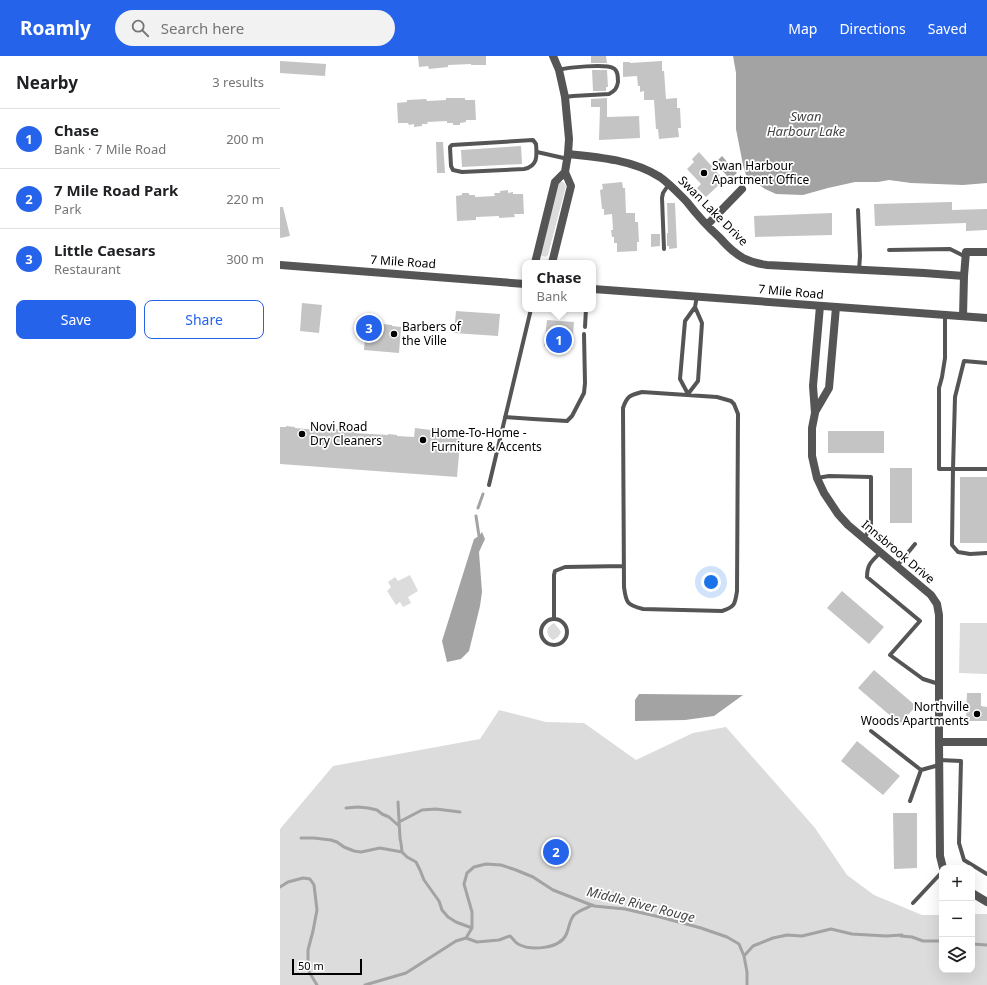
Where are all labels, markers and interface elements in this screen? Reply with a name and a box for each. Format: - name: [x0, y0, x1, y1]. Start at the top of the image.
- search box: [115, 10, 395, 46]
- text: Roamly: [20, 15, 91, 41]
- icon: search: [129, 17, 151, 39]
- text: Search here: [161, 18, 244, 38]
- text: Map: [788, 19, 817, 38]
- text: Directions: [839, 19, 906, 38]
- text: Saved: [928, 19, 967, 38]
- text: Nearby: [16, 71, 78, 94]
- text: 3 results: [212, 73, 264, 91]
- water label: Swan Harbour Lake: [767, 107, 846, 140]
- text: Chase: [54, 120, 99, 140]
- text: 1: [25, 130, 33, 148]
- text: 200 m: [226, 130, 264, 148]
- text: Bank · 7 Mile Road: [54, 140, 166, 158]
- place label: Swan Harbour Apartment Office: [712, 157, 809, 188]
- marker: Swan Harbour Apartment Office: [699, 168, 709, 178]
- street label: Swan Lake Drive: [675, 172, 752, 249]
- text: 7 Mile Road Park: [54, 180, 178, 200]
- text: 2: [25, 190, 33, 208]
- text: 220 m: [226, 190, 264, 208]
- text: Park: [54, 200, 81, 218]
- text: Little Caesars: [54, 240, 156, 260]
- text: 3: [25, 250, 33, 268]
- text: 300 m: [226, 250, 264, 268]
- street label: 7 Mile Road: [370, 251, 436, 272]
- text: Restaurant: [54, 260, 121, 278]
- popup: [522, 260, 596, 312]
- text: Chase: [537, 267, 581, 287]
- street label: 7 Mile Road: [758, 280, 825, 303]
- text: Bank: [537, 287, 567, 305]
- button: Save: [16, 300, 136, 339]
- button: Share: [144, 300, 264, 339]
- pin: 3: [356, 313, 382, 343]
- place label: Barbers of the Ville: [402, 318, 462, 349]
- pin: 1: [546, 325, 572, 355]
- marker: Barbers of the Ville: [389, 329, 399, 339]
- place label: Novi Road Dry Cleaners: [310, 418, 382, 449]
- place label: Home-To-Home - Furniture & Accents: [431, 424, 542, 455]
- marker: Novi Road Dry Cleaners: [297, 429, 307, 439]
- marker: Home-To-Home - Furniture & Accents: [418, 435, 428, 445]
- street label: Innsbrook Drive: [858, 516, 939, 587]
- your location: [701, 572, 721, 592]
- place label: Northville Woods Apartments: [861, 698, 969, 729]
- marker: Northville Woods Apartments: [972, 709, 982, 719]
- pin: 2: [543, 837, 569, 867]
- map controls: [939, 865, 975, 973]
- button: +: [939, 865, 975, 901]
- water label: Middle River Rouge: [585, 882, 697, 926]
- button: −: [939, 901, 975, 937]
- button: layers: [939, 937, 975, 973]
- scale bar: [292, 957, 362, 976]
- text: 50 m: [298, 958, 324, 973]

